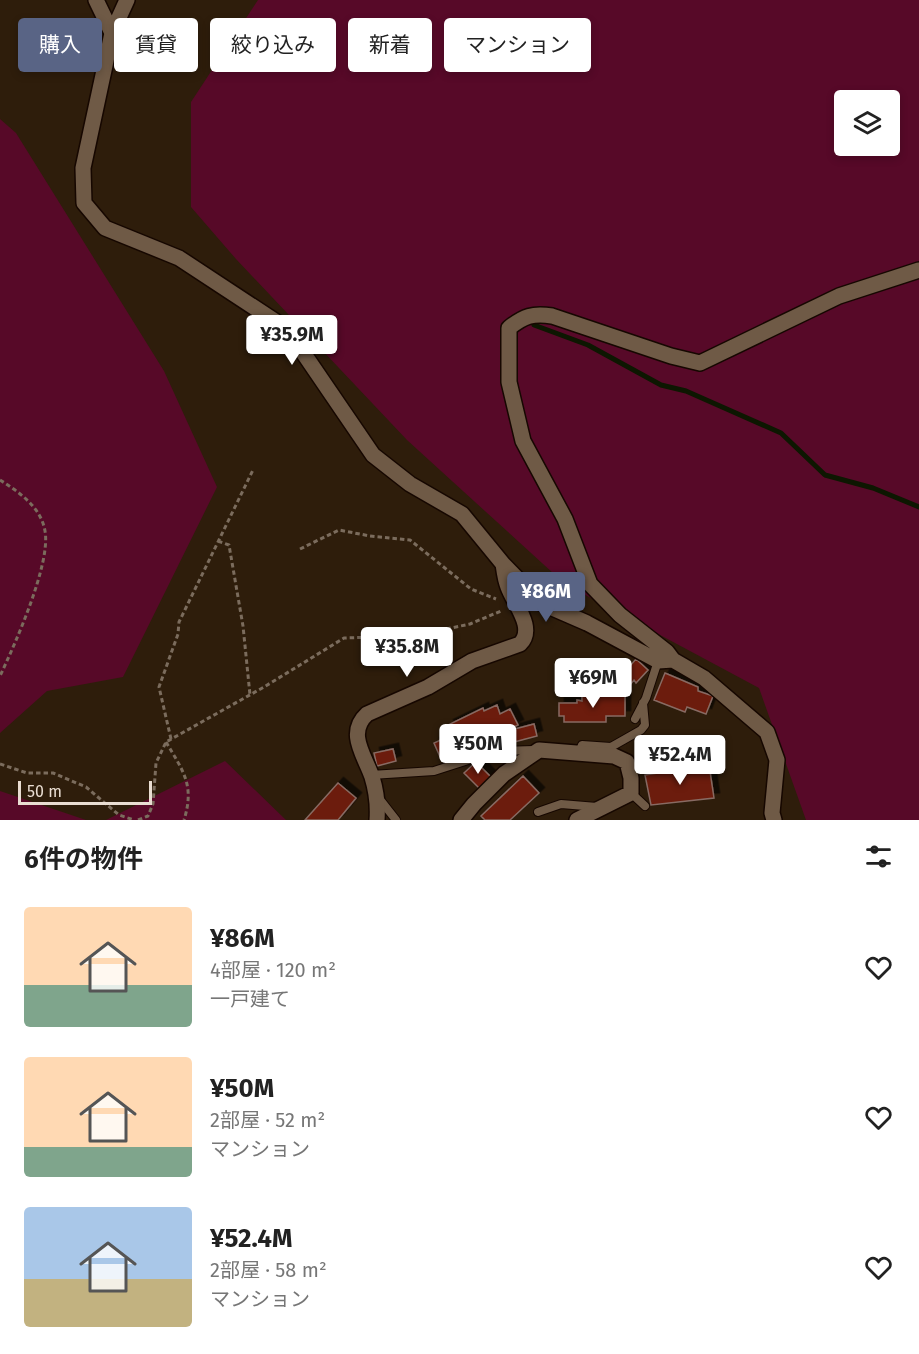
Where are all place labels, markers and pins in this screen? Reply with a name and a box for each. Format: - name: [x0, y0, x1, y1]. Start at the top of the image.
- pin: ¥35.9M: [243, 315, 341, 366]
- pin: ¥86M: [510, 572, 582, 623]
- pin: ¥35.8M: [358, 627, 456, 678]
- pin: ¥69M: [557, 658, 629, 709]
- pin: ¥50M: [442, 724, 514, 775]
- pin: ¥52.4M: [631, 735, 729, 786]

